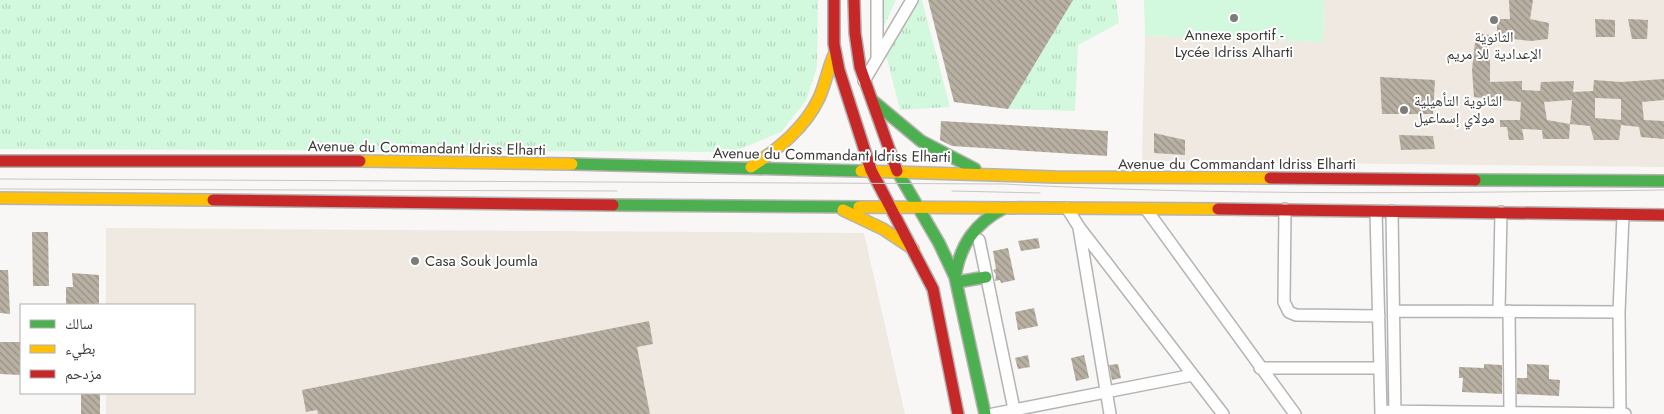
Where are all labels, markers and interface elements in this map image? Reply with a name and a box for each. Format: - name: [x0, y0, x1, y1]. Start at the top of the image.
- marker: Annexe sportif - Lycée Idriss Alharti: [1228, 12, 1240, 24]
- marker: الثانوية الإعدادية للا مريم: [1488, 14, 1500, 26]
- place label: Annexe sportif - Lycée Idriss Alharti: [1175, 24, 1293, 63]
- place label: الثانوية الإعدادية للا مريم: [1446, 26, 1542, 65]
- place label: الثانوية التأهيلية مولاي إسماعيل: [1414, 90, 1502, 130]
- marker: الثانوية التأهيلية مولاي إسماعيل: [1398, 104, 1410, 116]
- street label: Avenue du Commandant Idriss Elharti: [308, 135, 546, 161]
- street label: Avenue du Commandant Idriss Elharti: [713, 142, 951, 168]
- street label: Avenue du Commandant Idriss Elharti: [1118, 153, 1356, 175]
- place label: Casa Souk Joumla: [425, 250, 538, 272]
- marker: Casa Souk Joumla: [409, 255, 421, 267]
- legend: [20, 304, 195, 394]
- text: سالك: [65, 313, 93, 335]
- text: بطيء: [65, 338, 95, 361]
- text: مزدحم: [65, 363, 102, 385]

